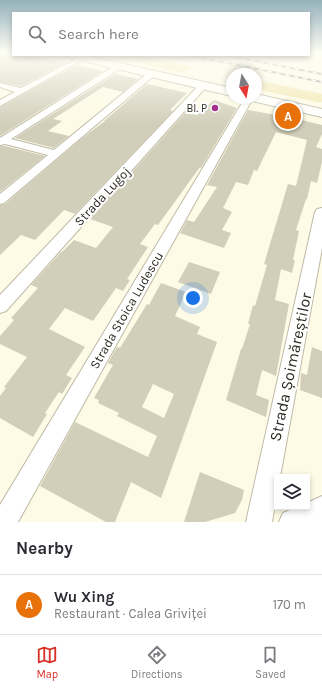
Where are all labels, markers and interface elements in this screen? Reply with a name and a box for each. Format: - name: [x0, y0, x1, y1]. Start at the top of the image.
- search box: [12, 12, 310, 56]
- icon: search: [26, 23, 48, 45]
- text: Search here: [58, 25, 139, 43]
- north arrow: [226, 68, 262, 104]
- pin: A: [275, 101, 301, 131]
- place label: Bl. P: [186, 102, 207, 115]
- marker: Bl. P: [210, 103, 220, 113]
- street label: Strada Lugoj: [71, 164, 133, 229]
- street label: Strada Stoica Ludescu: [87, 249, 166, 372]
- your location: [183, 288, 203, 308]
- street label: Strada Șoimăreștilor: [265, 291, 316, 443]
- map controls: [274, 474, 310, 510]
- button: layers: [274, 474, 310, 510]
- text: Nearby: [16, 538, 73, 558]
- text: Wu Xing: [54, 588, 114, 606]
- text: A: [25, 597, 33, 612]
- text: 170 m: [273, 597, 306, 612]
- text: Restaurant · Calea Griviței: [54, 606, 207, 621]
- tab: Map: [36, 644, 58, 681]
- tab: Directions: [131, 644, 183, 681]
- tab: Saved: [255, 644, 286, 681]

